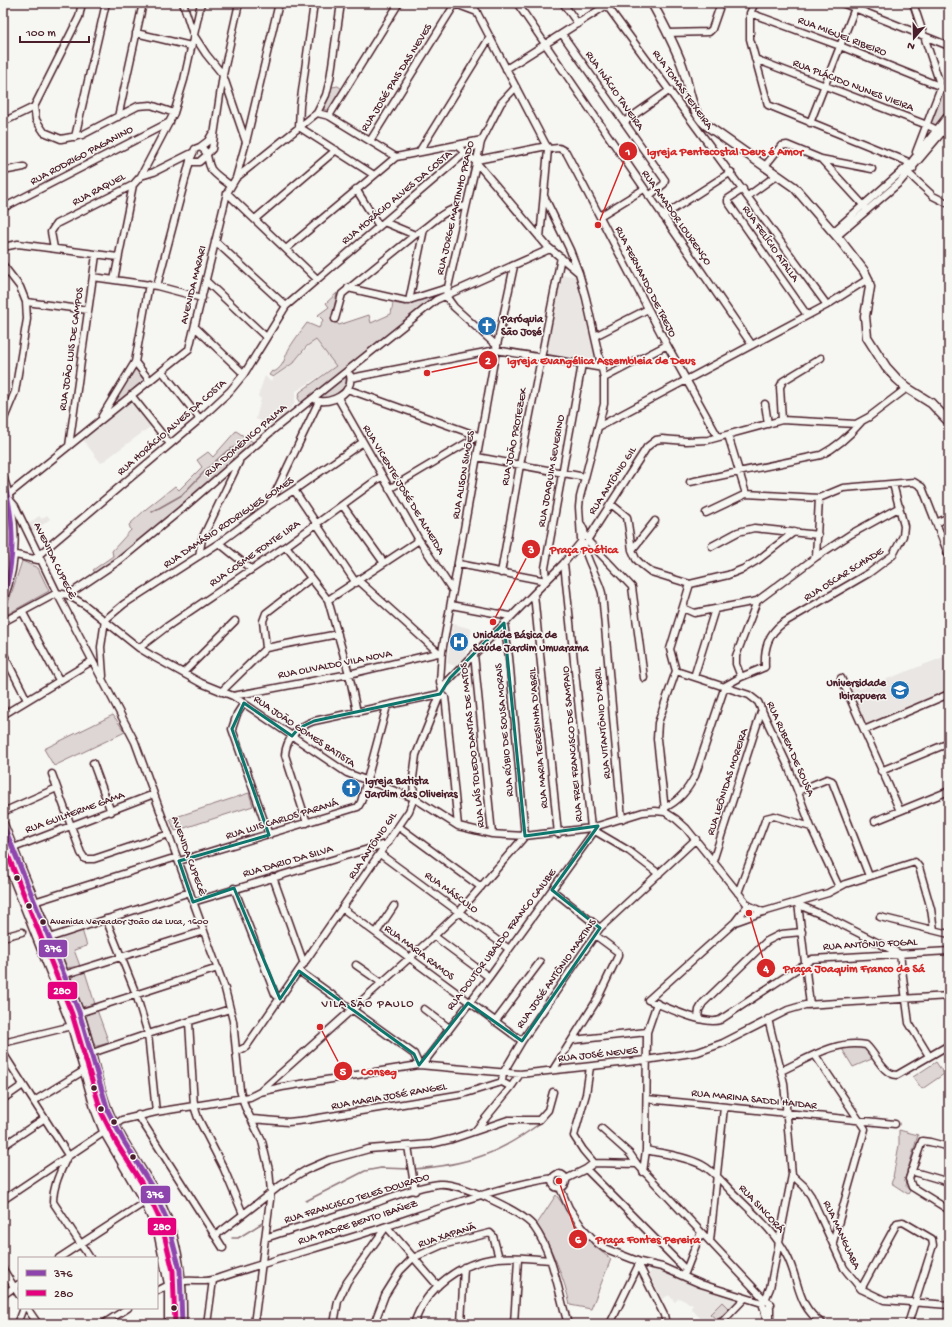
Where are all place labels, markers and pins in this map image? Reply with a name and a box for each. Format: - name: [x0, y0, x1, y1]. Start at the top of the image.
- callout: Igreja Pentecostal Deus é Amor: [618, 139, 811, 163]
- place label: Paróquia São José: [500, 313, 544, 339]
- church icon: Paróquia São José: [476, 315, 498, 337]
- callout: Igreja Evangélica Assembleia de Deus: [478, 348, 703, 372]
- callout: Praça Poética: [521, 537, 626, 561]
- place label: Unidade Básica de Saúde Jardim Umuarama: [473, 629, 589, 655]
- hospital icon: Unidade Básica de Saúde Jardim Umuarama: [448, 631, 470, 653]
- place label: Universidade Ibirapuera: [827, 678, 887, 703]
- school or university icon: Universidade Ibirapuera: [889, 679, 911, 701]
- place label: Igreja Batista Jardim das Oliveiras: [364, 775, 459, 801]
- church icon: Igreja Batista Jardim das Oliveiras: [340, 777, 362, 799]
- unlabelled marker: [12, 873, 22, 883]
- unlabelled marker: [24, 901, 34, 911]
- place label: Avenida Vereador João de Luca, 1600: [50, 916, 209, 928]
- marker: Avenida Vereador João de Luca, 1600: [38, 917, 48, 927]
- callout: Praça Joaquim Franco de Sá: [756, 956, 933, 980]
- callout: Conseg: [333, 1059, 405, 1083]
- unlabelled marker: [89, 1083, 99, 1093]
- unlabelled marker: [96, 1104, 106, 1114]
- unlabelled marker: [109, 1117, 119, 1127]
- unlabelled marker: [128, 1152, 138, 1162]
- callout: Praça Fontes Pereira: [568, 1227, 708, 1251]
- unlabelled marker: [169, 1303, 179, 1313]

